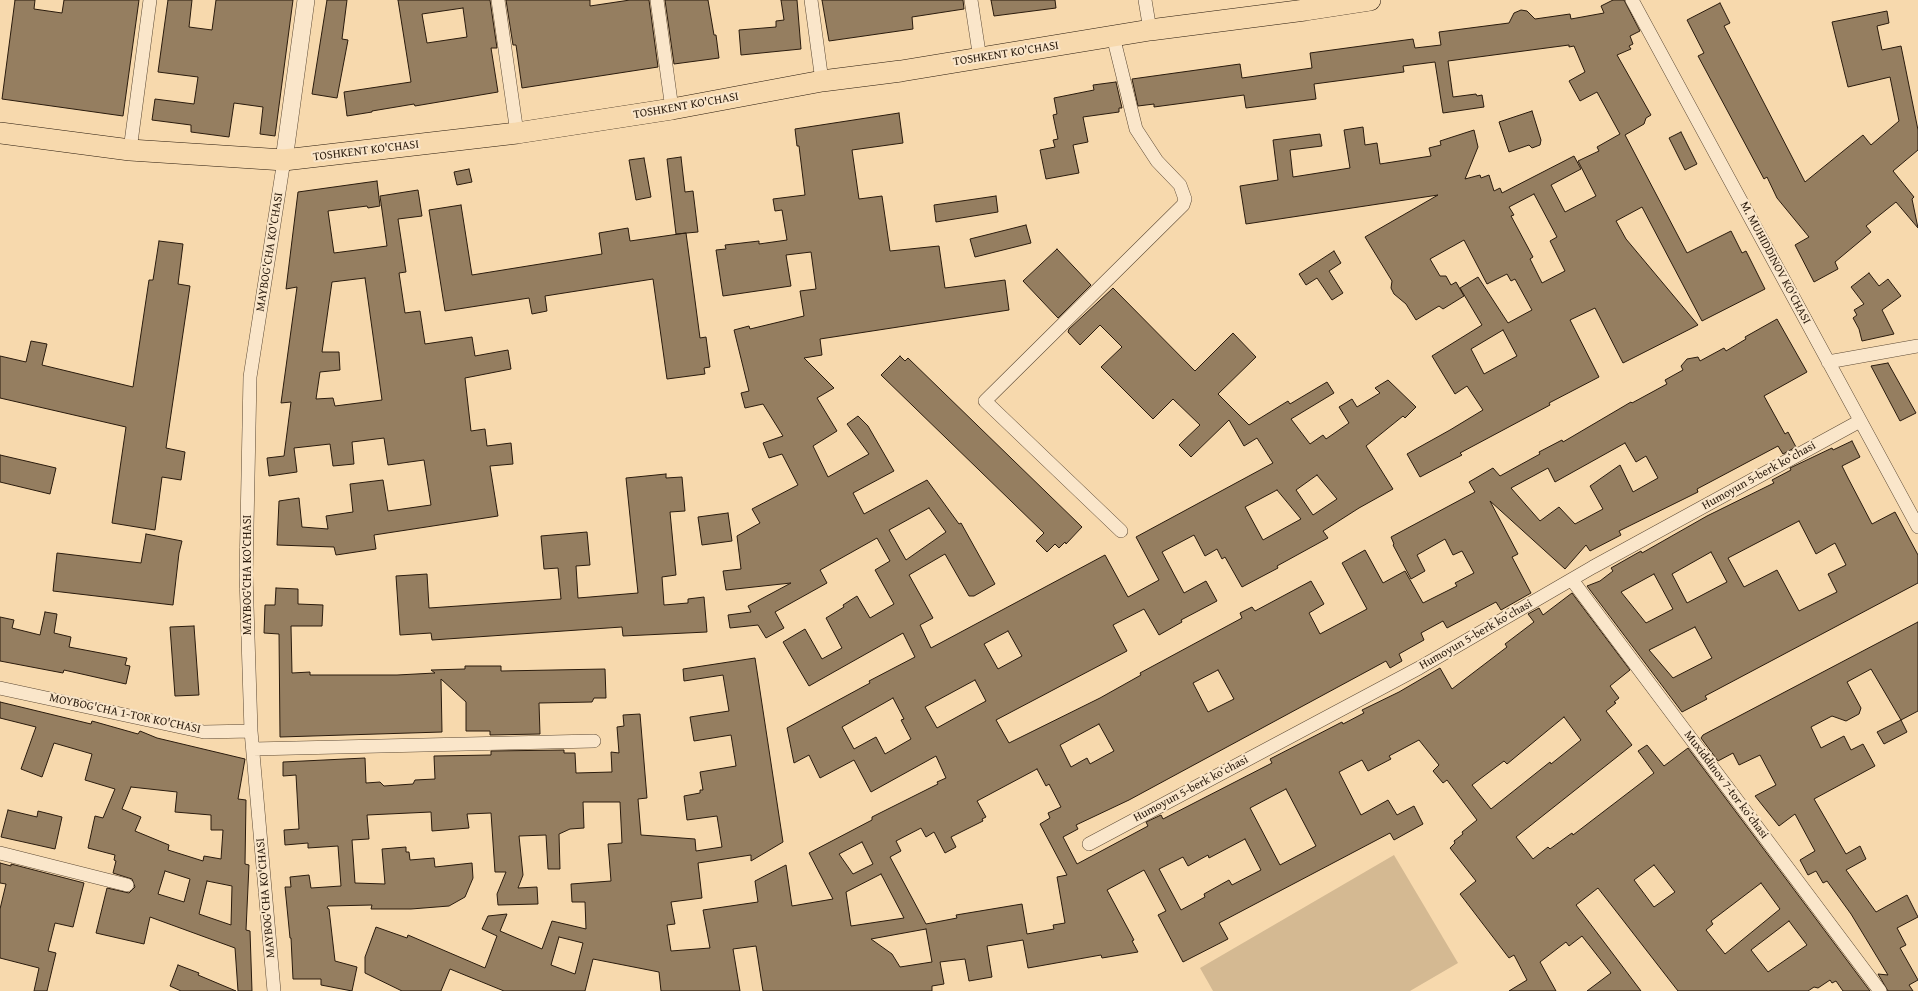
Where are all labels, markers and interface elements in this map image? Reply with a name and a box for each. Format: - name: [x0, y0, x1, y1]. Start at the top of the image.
- street label: TOSHKENT KO'CHASI: [952, 39, 1060, 69]
- street label: TOSHKENT KO'CHASI: [632, 90, 740, 122]
- street label: TOSHKENT KO'CHASI: [312, 137, 420, 165]
- street label: MAYBOG'CHA KO'CHASI: [253, 191, 287, 313]
- street label: M. MUHIDDINOV KO'CHASI: [1737, 199, 1813, 327]
- street label: Humoyun 5-berk koʻchasi: [1700, 439, 1818, 513]
- street label: MAYBOG'CHA KO'CHASI: [241, 515, 255, 635]
- street label: Humoyun 5-berk koʻchasi: [1417, 597, 1535, 673]
- street label: MOYBOG'CHA 1-TOR KO'CHASI: [48, 691, 202, 737]
- street label: Muxiddinov 7-tor koʻchasi: [1681, 728, 1771, 842]
- street label: Humoyun 5-berk koʻchasi: [1131, 753, 1251, 825]
- street label: MAYBOG'CHA KO'CHASI: [254, 837, 278, 959]

